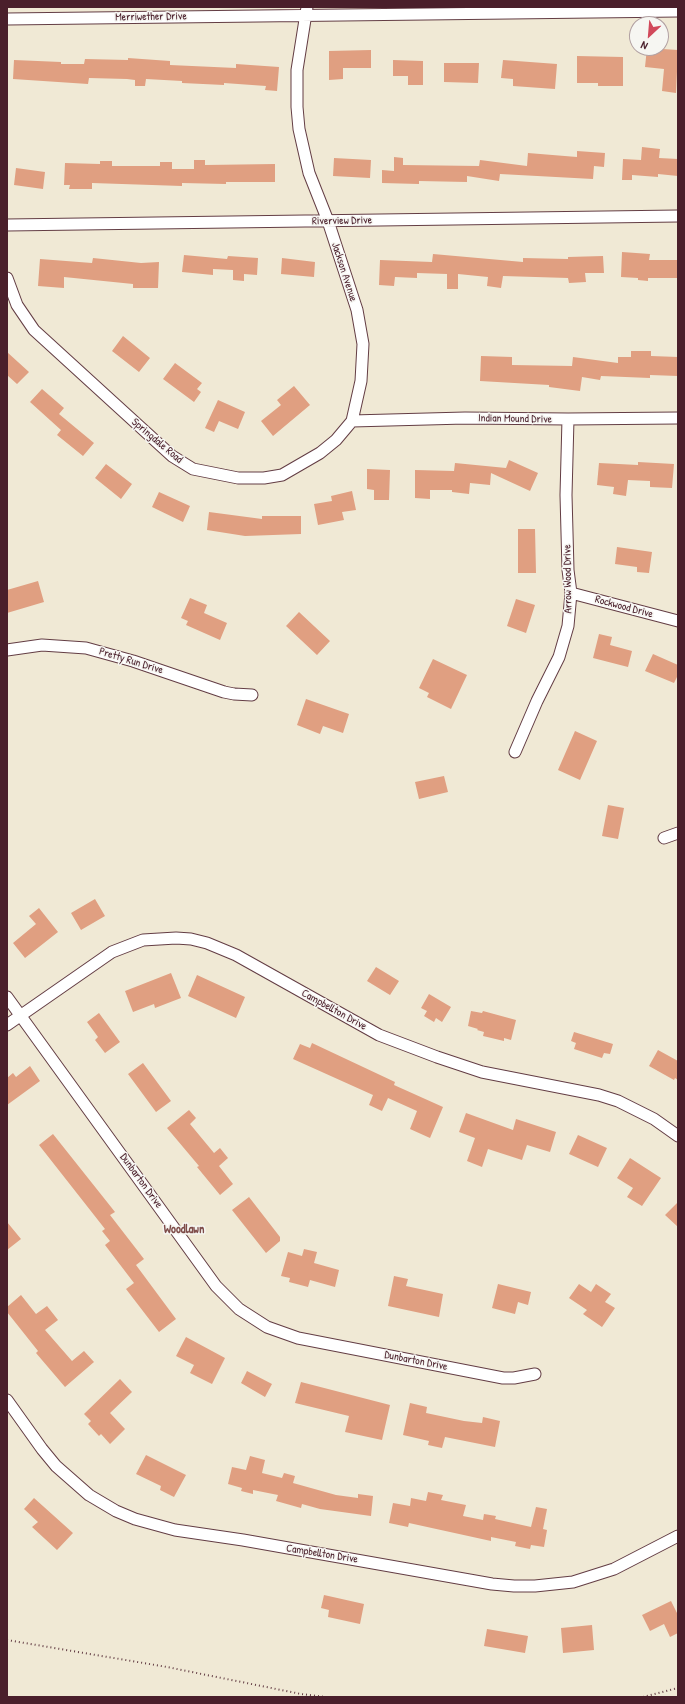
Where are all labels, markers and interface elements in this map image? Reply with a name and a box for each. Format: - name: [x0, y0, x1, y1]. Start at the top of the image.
- street label: Merriwether Drive: [115, 10, 187, 24]
- north arrow: [629, 16, 669, 56]
- text: N: [638, 38, 650, 53]
- street label: Riverview Drive: [312, 214, 372, 228]
- street label: Jackson Avenue: [328, 241, 360, 303]
- street label: Indian Mound Drive: [478, 412, 552, 426]
- street label: Springdale Road: [129, 416, 185, 466]
- street label: Arrow Wood Drive: [561, 544, 575, 614]
- street label: Rockwood Drive: [593, 593, 655, 621]
- street label: Pretty Run Drive: [97, 645, 165, 677]
- street label: Campbellton Drive: [299, 987, 369, 1033]
- street label: Dunbarton Drive: [117, 1151, 165, 1211]
- district label: Woodlawn: [164, 1223, 204, 1237]
- street label: Dunbarton Drive: [383, 1348, 449, 1374]
- street label: Campbellton Drive: [285, 1542, 359, 1566]

